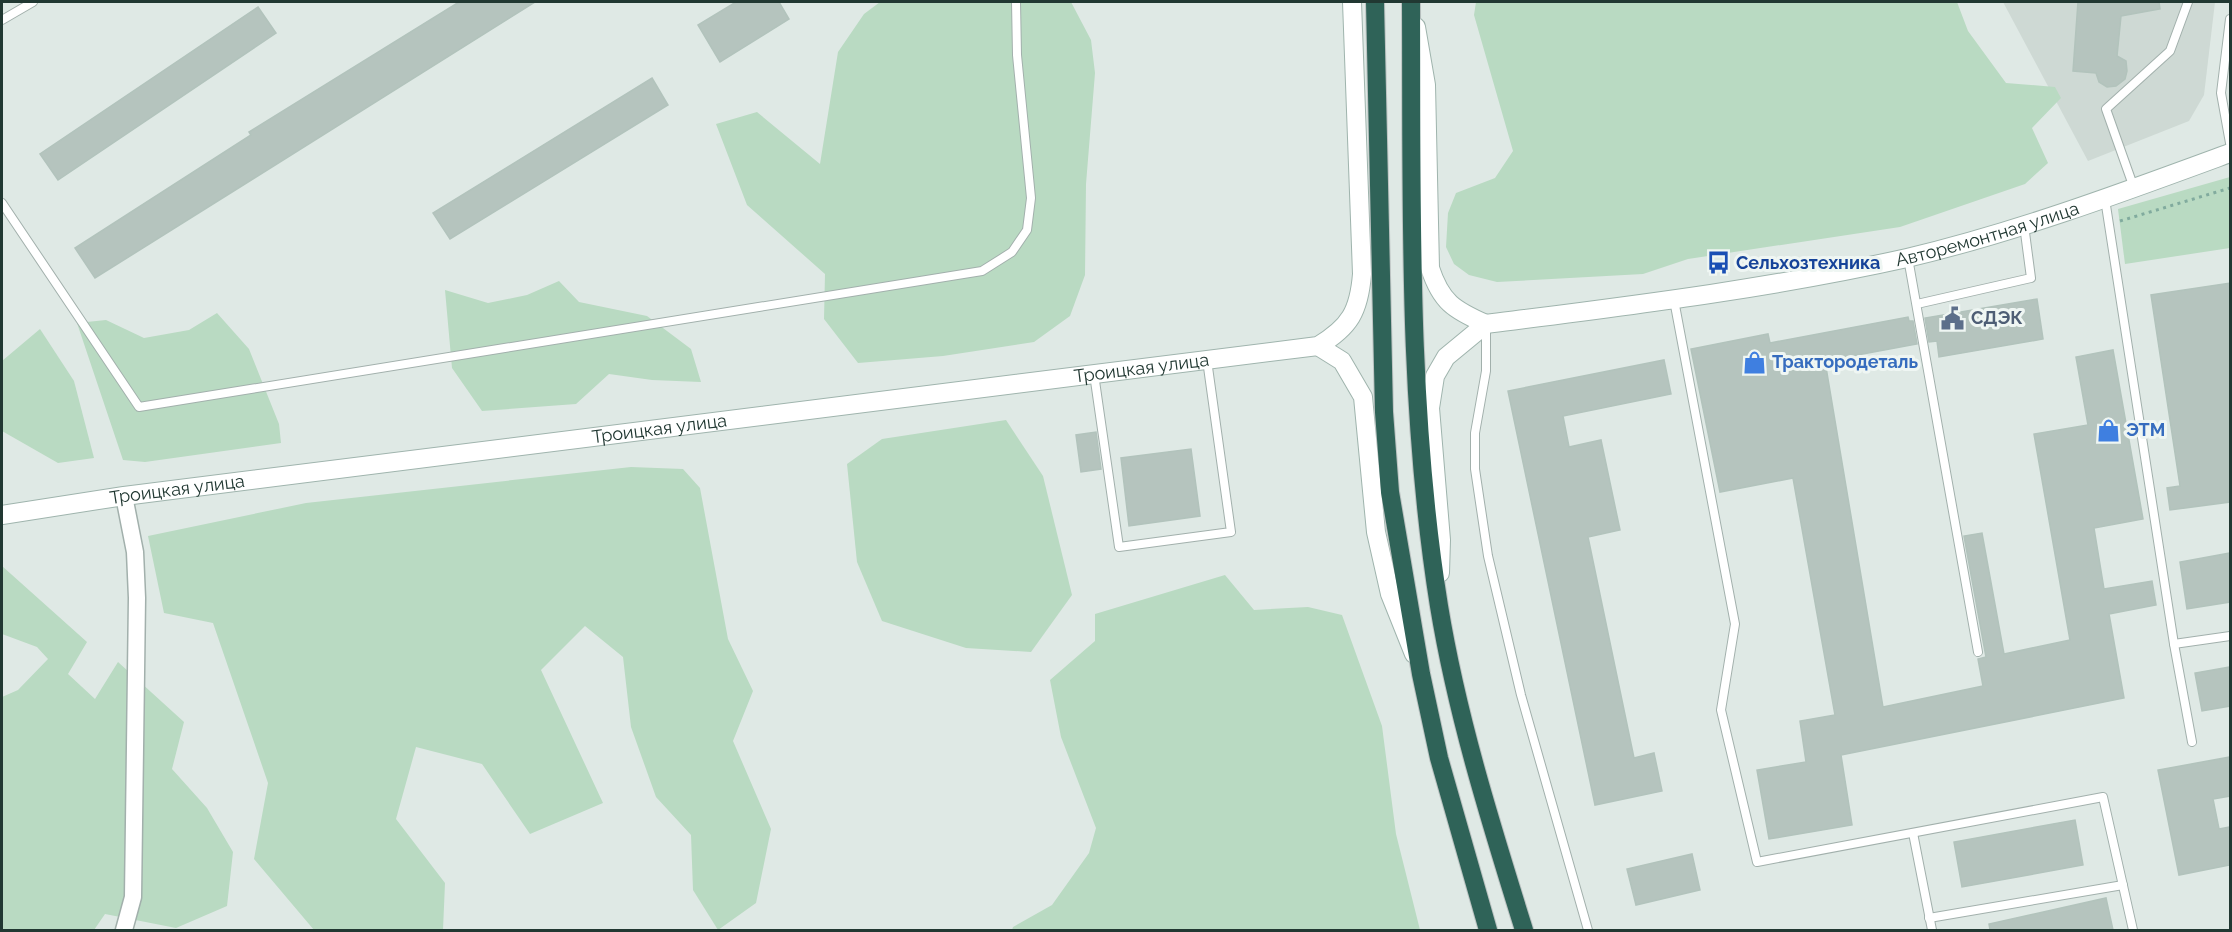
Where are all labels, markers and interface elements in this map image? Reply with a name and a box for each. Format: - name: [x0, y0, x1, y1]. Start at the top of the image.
- street label: Авторемонтная улица: [1894, 197, 2082, 270]
- bus stop icon: Сельхозтехника: [1705, 250, 1731, 276]
- place label: Сельхозтехника: [1736, 252, 1880, 273]
- public building icon: СДЭК: [1940, 305, 1966, 331]
- place label: СДЭК: [1971, 307, 2023, 328]
- street label: Троицкая улица: [1073, 349, 1210, 387]
- shop icon: Трактородеталь: [1741, 349, 1767, 375]
- place label: Трактородеталь: [1772, 351, 1919, 372]
- street label: Троицкая улица: [591, 409, 728, 447]
- shop icon: ЭТМ: [2095, 417, 2121, 443]
- place label: ЭТМ: [2126, 419, 2165, 440]
- street label: Троицкая улица: [108, 470, 246, 508]

